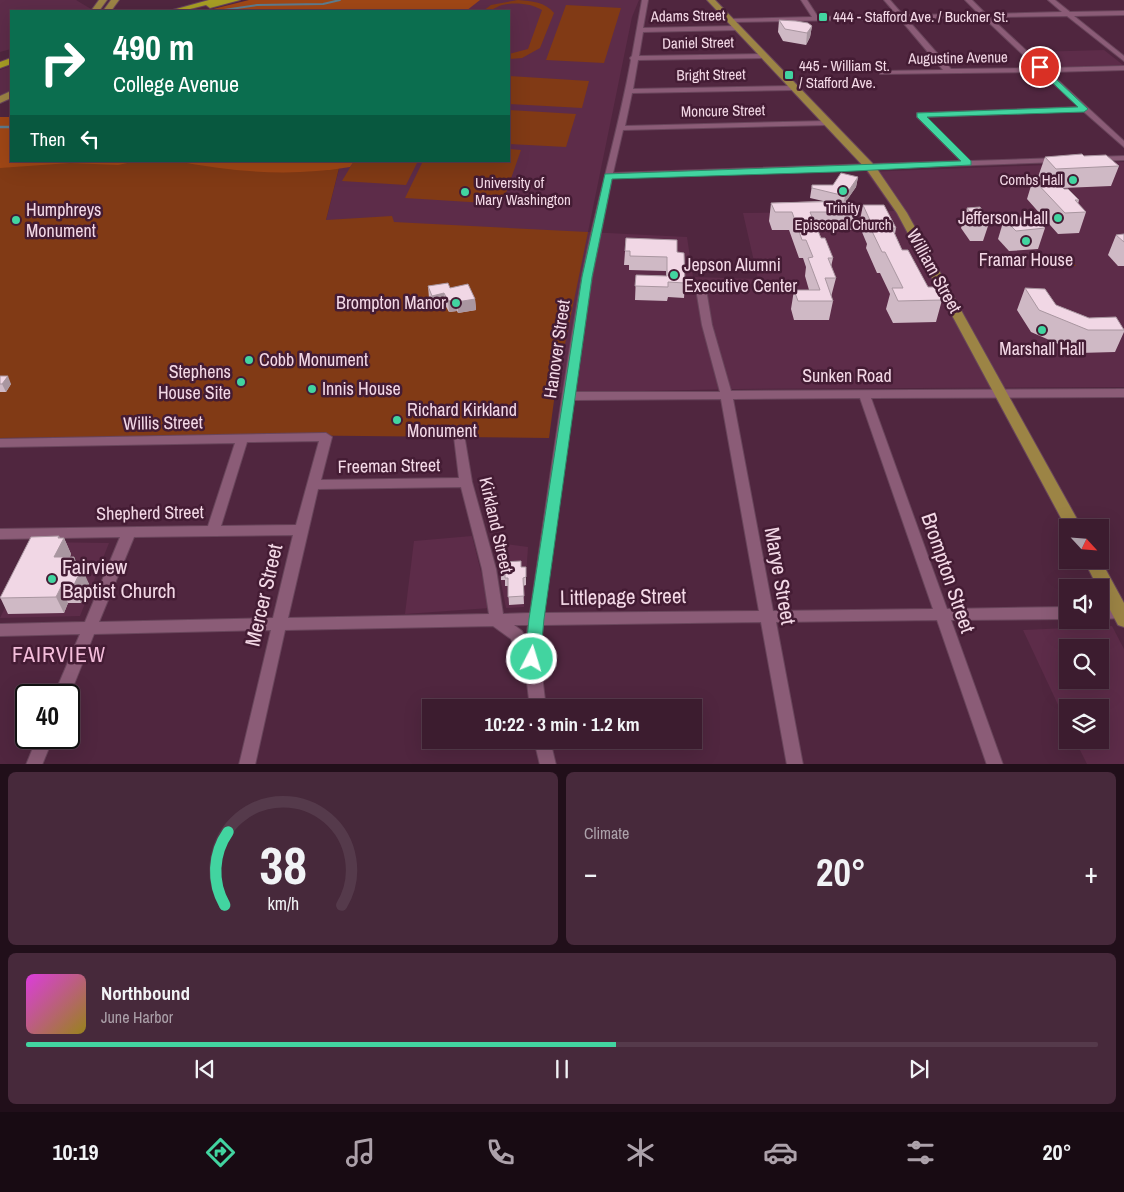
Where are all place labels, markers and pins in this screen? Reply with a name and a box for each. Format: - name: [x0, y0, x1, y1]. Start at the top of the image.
- place label: 444 - Stafford Ave. / Buckner St.: [833, 6, 1008, 27]
- marker: 444 - Stafford Ave. / Buckner St.: [817, 11, 829, 23]
- pin: [1019, 46, 1061, 88]
- place label: 445 - William St. / Stafford Ave.: [799, 55, 890, 93]
- marker: 445 - William St. / Stafford Ave.: [783, 69, 795, 81]
- place label: Combs Hall: [999, 169, 1063, 190]
- place label: University of Mary Washington: [475, 172, 571, 210]
- marker: Combs Hall: [1067, 174, 1079, 186]
- marker: Trinity Episcopal Church: [837, 185, 849, 197]
- marker: University of Mary Washington: [459, 186, 471, 198]
- place label: Humphreys Monument: [26, 197, 101, 243]
- place label: Trinity Episcopal Church: [794, 197, 892, 235]
- place label: Jefferson Hall: [958, 205, 1048, 230]
- marker: Jefferson Hall: [1052, 212, 1064, 224]
- marker: Humphreys Monument: [10, 214, 22, 226]
- marker: Framar House: [1020, 235, 1032, 247]
- place label: Framar House: [979, 247, 1073, 272]
- place label: Jepson Alumni Executive Center: [684, 252, 797, 298]
- marker: Jepson Alumni Executive Center: [668, 269, 680, 281]
- place label: Brompton Manor: [336, 290, 446, 315]
- marker: Brompton Manor: [450, 297, 462, 309]
- marker: Marshall Hall: [1036, 324, 1048, 336]
- place label: Marshall Hall: [999, 336, 1085, 361]
- place label: Cobb Monument: [259, 347, 368, 372]
- marker: Cobb Monument: [243, 354, 255, 366]
- place label: Stephens House Site: [158, 359, 231, 405]
- marker: Stephens House Site: [235, 376, 247, 388]
- place label: Innis House: [322, 376, 401, 401]
- marker: Innis House: [306, 383, 318, 395]
- place label: Richard Kirkland Monument: [407, 397, 517, 443]
- marker: Richard Kirkland Monument: [391, 414, 403, 426]
- place label: Fairview Baptist Church: [62, 552, 176, 605]
- marker: Fairview Baptist Church: [46, 573, 58, 585]

